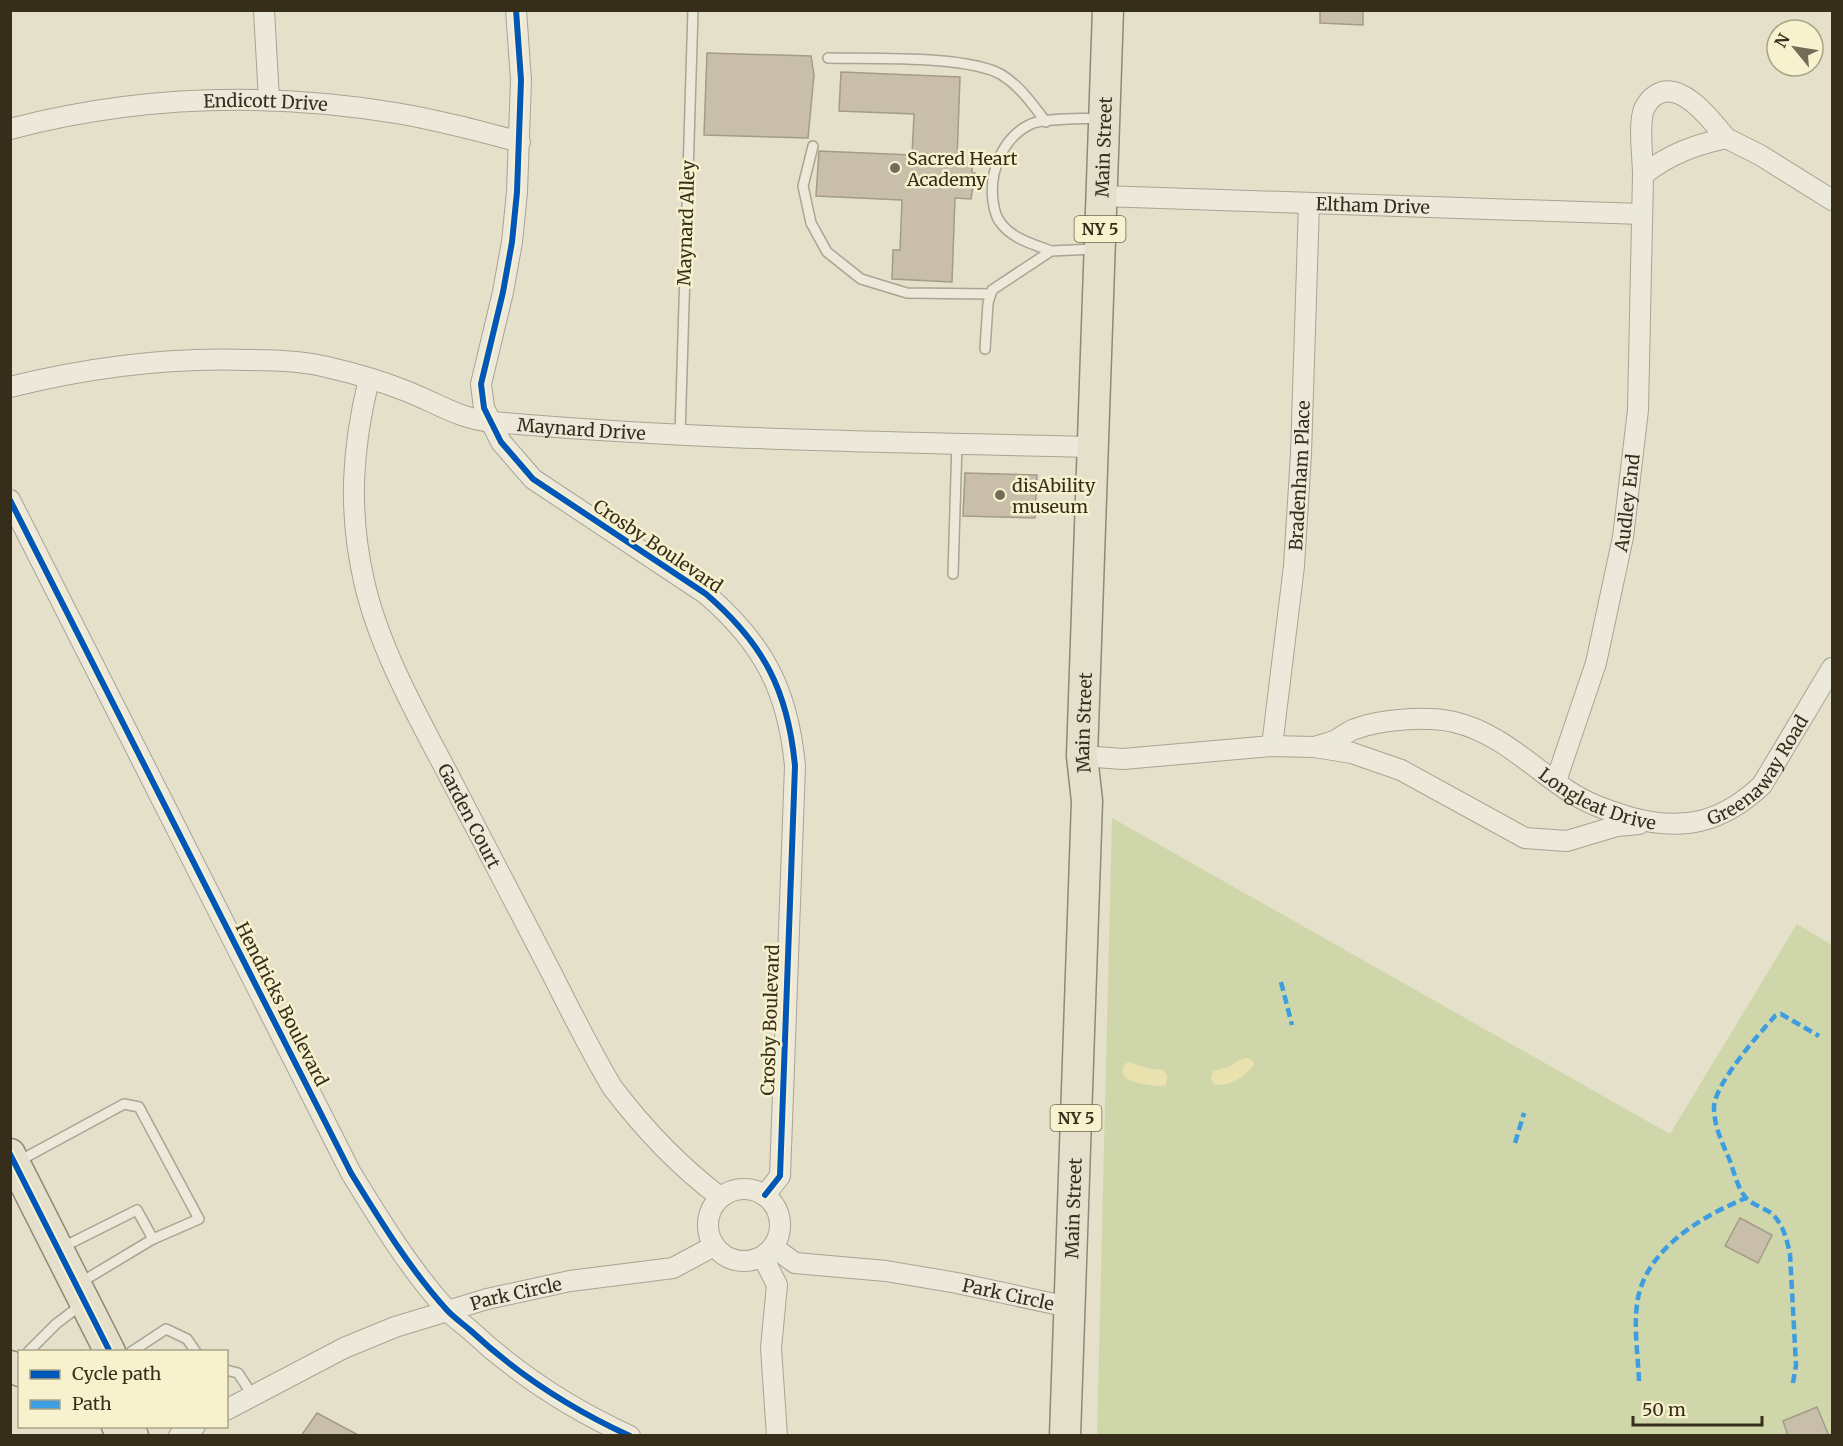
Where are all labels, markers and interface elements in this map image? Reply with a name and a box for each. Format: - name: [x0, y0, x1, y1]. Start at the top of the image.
- north arrow: [1765, 18, 1825, 78]
- text: N: [1770, 30, 1794, 51]
- street label: Endicott Drive: [203, 89, 329, 116]
- street label: Main Street: [1090, 96, 1116, 198]
- place label: Sacred Heart Academy: [906, 147, 1018, 191]
- street label: Maynard Alley: [672, 159, 700, 286]
- marker: Sacred Heart Academy: [888, 161, 902, 175]
- street label: Eltham Drive: [1315, 192, 1430, 218]
- road number: NY 5: [1074, 216, 1126, 242]
- street label: Bradenham Place: [1283, 400, 1314, 551]
- street label: Maynard Drive: [516, 413, 646, 444]
- street label: Audley End: [1608, 452, 1644, 555]
- place label: disAbility museum: [1012, 474, 1096, 518]
- marker: disAbility museum: [993, 488, 1007, 502]
- street label: Crosby Boulevard: [589, 494, 727, 598]
- street label: Main Street: [1070, 672, 1096, 774]
- street label: Greenaway Road: [1704, 711, 1813, 830]
- street label: Garden Court: [433, 759, 506, 872]
- street label: Longleat Drive: [1534, 762, 1658, 834]
- street label: Hendricks Boulevard: [231, 918, 333, 1090]
- street label: Crosby Boulevard: [756, 944, 784, 1096]
- road number: NY 5: [1050, 1105, 1102, 1131]
- street label: Main Street: [1060, 1157, 1086, 1259]
- street label: Park Circle: [467, 1272, 564, 1315]
- street label: Park Circle: [960, 1273, 1056, 1315]
- legend: [18, 1350, 228, 1428]
- text: Cycle path: [72, 1362, 162, 1385]
- scale bar: [1633, 1389, 1762, 1427]
- text: Path: [72, 1392, 112, 1415]
- text: 50 m: [1642, 1398, 1686, 1421]

